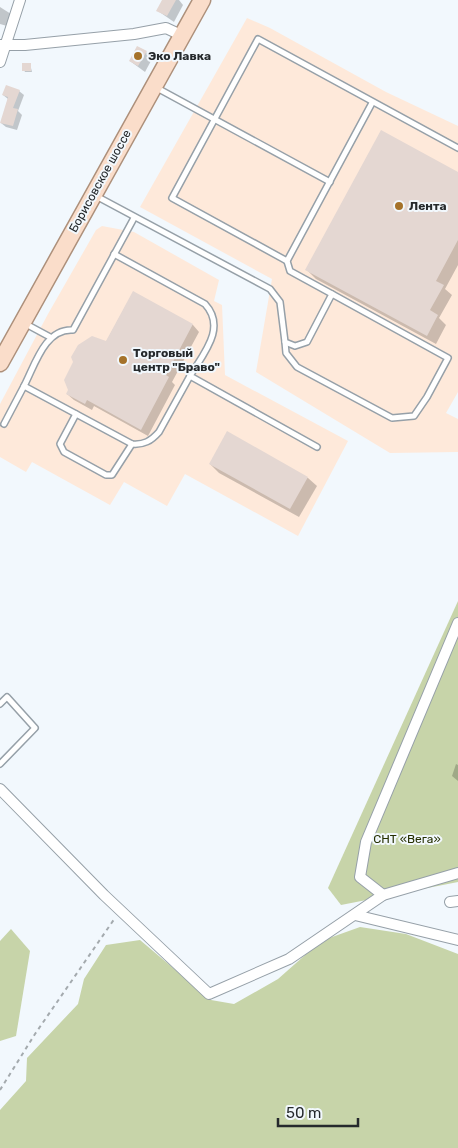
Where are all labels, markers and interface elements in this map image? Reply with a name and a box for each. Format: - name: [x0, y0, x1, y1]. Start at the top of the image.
- place label: Эко Лавка: [148, 49, 211, 63]
- marker: Эко Лавка: [132, 50, 144, 62]
- street label: Борисовское шоссе: [66, 127, 134, 235]
- place label: Лента: [409, 199, 447, 213]
- marker: Лента: [393, 200, 405, 212]
- place label: Торговый центр "Браво": [133, 346, 220, 374]
- marker: Торговый центр "Браво": [117, 354, 129, 366]
- park label: СНТ «Вега»: [373, 832, 441, 846]
- scale bar: [278, 1096, 358, 1128]
- text: 50 m: [286, 1104, 321, 1122]

